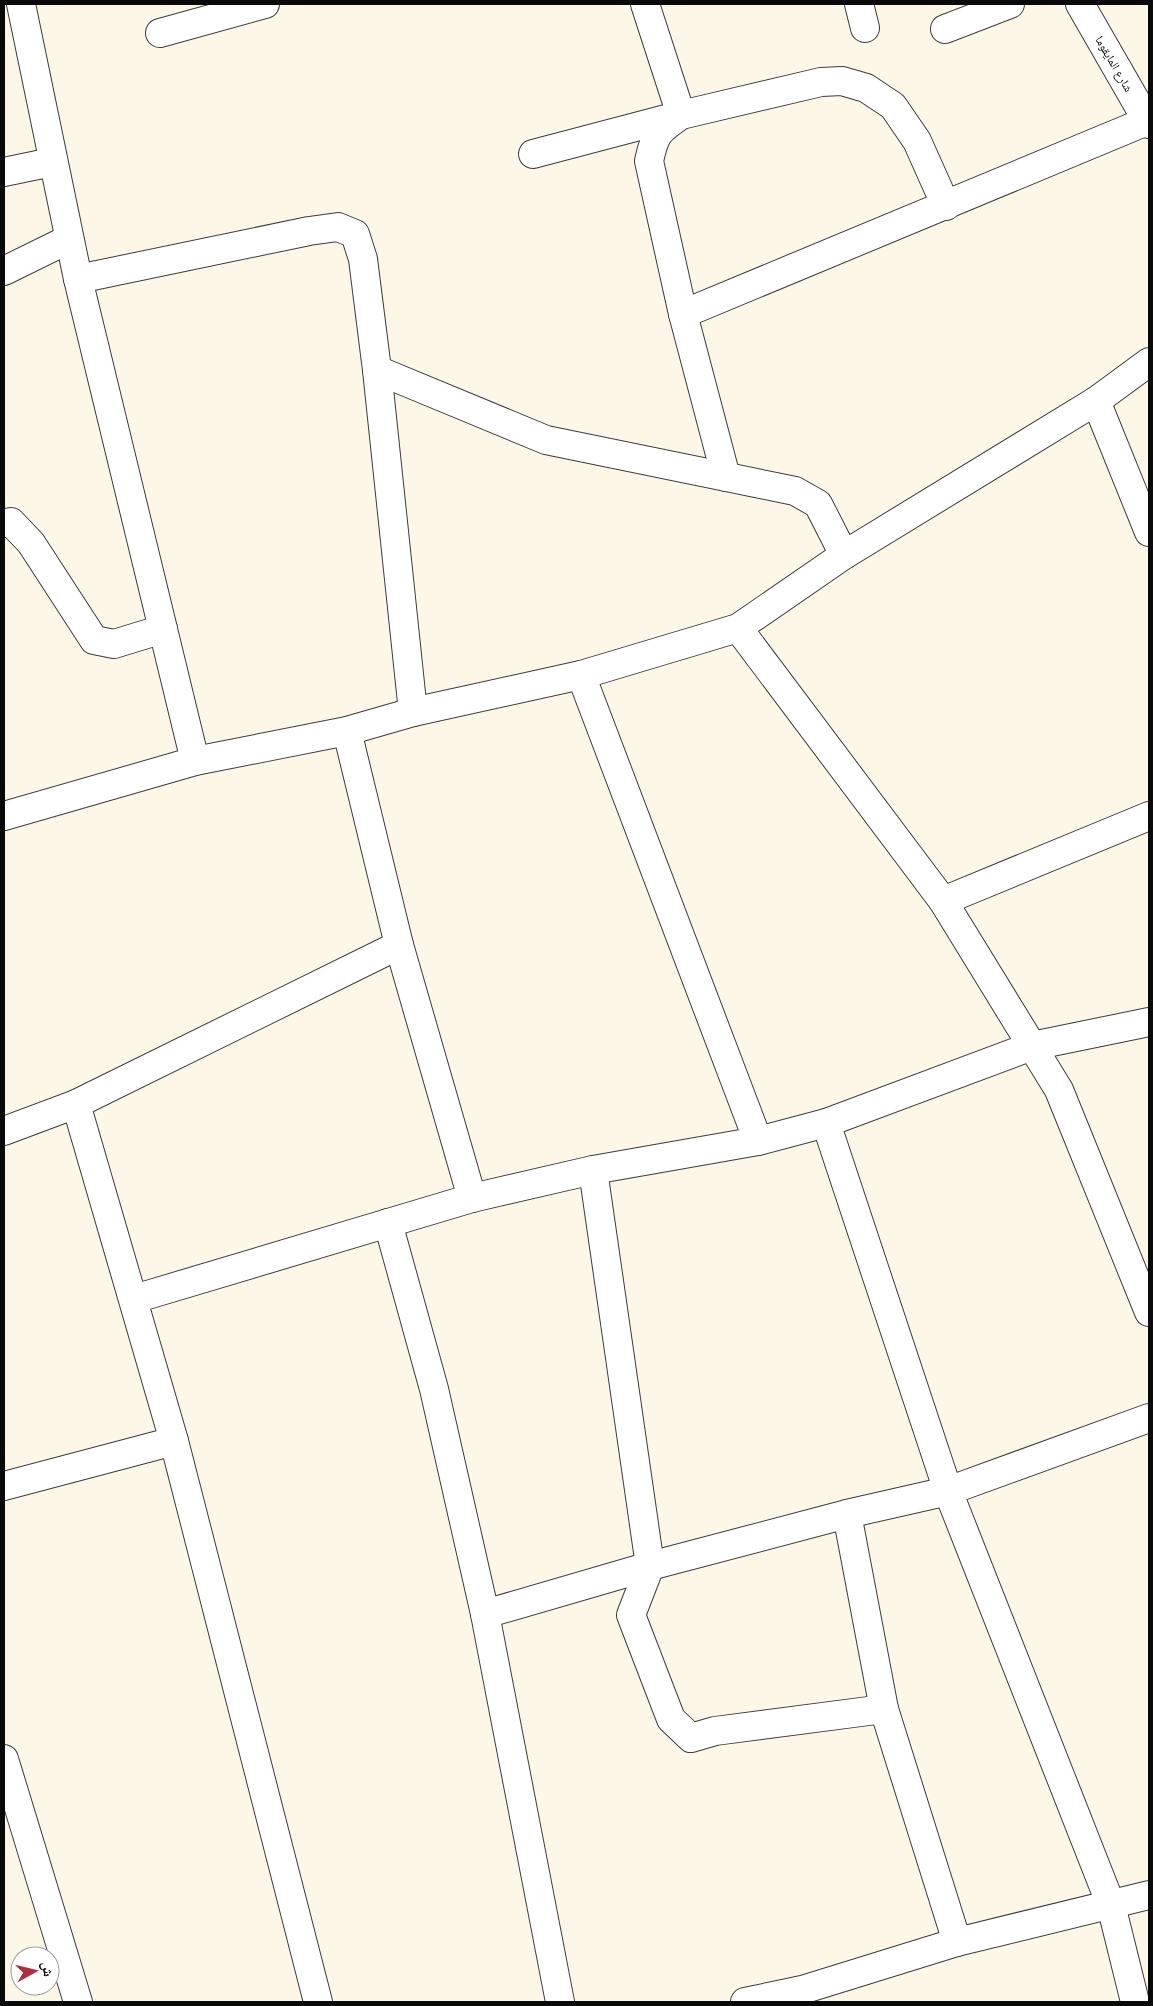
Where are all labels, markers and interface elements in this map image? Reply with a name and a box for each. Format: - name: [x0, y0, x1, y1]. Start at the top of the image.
- street label: شارع المايقوما: [1092, 33, 1137, 95]
- north arrow: [10, 1946, 60, 1996]
- text: ش: [38, 1961, 58, 1978]

